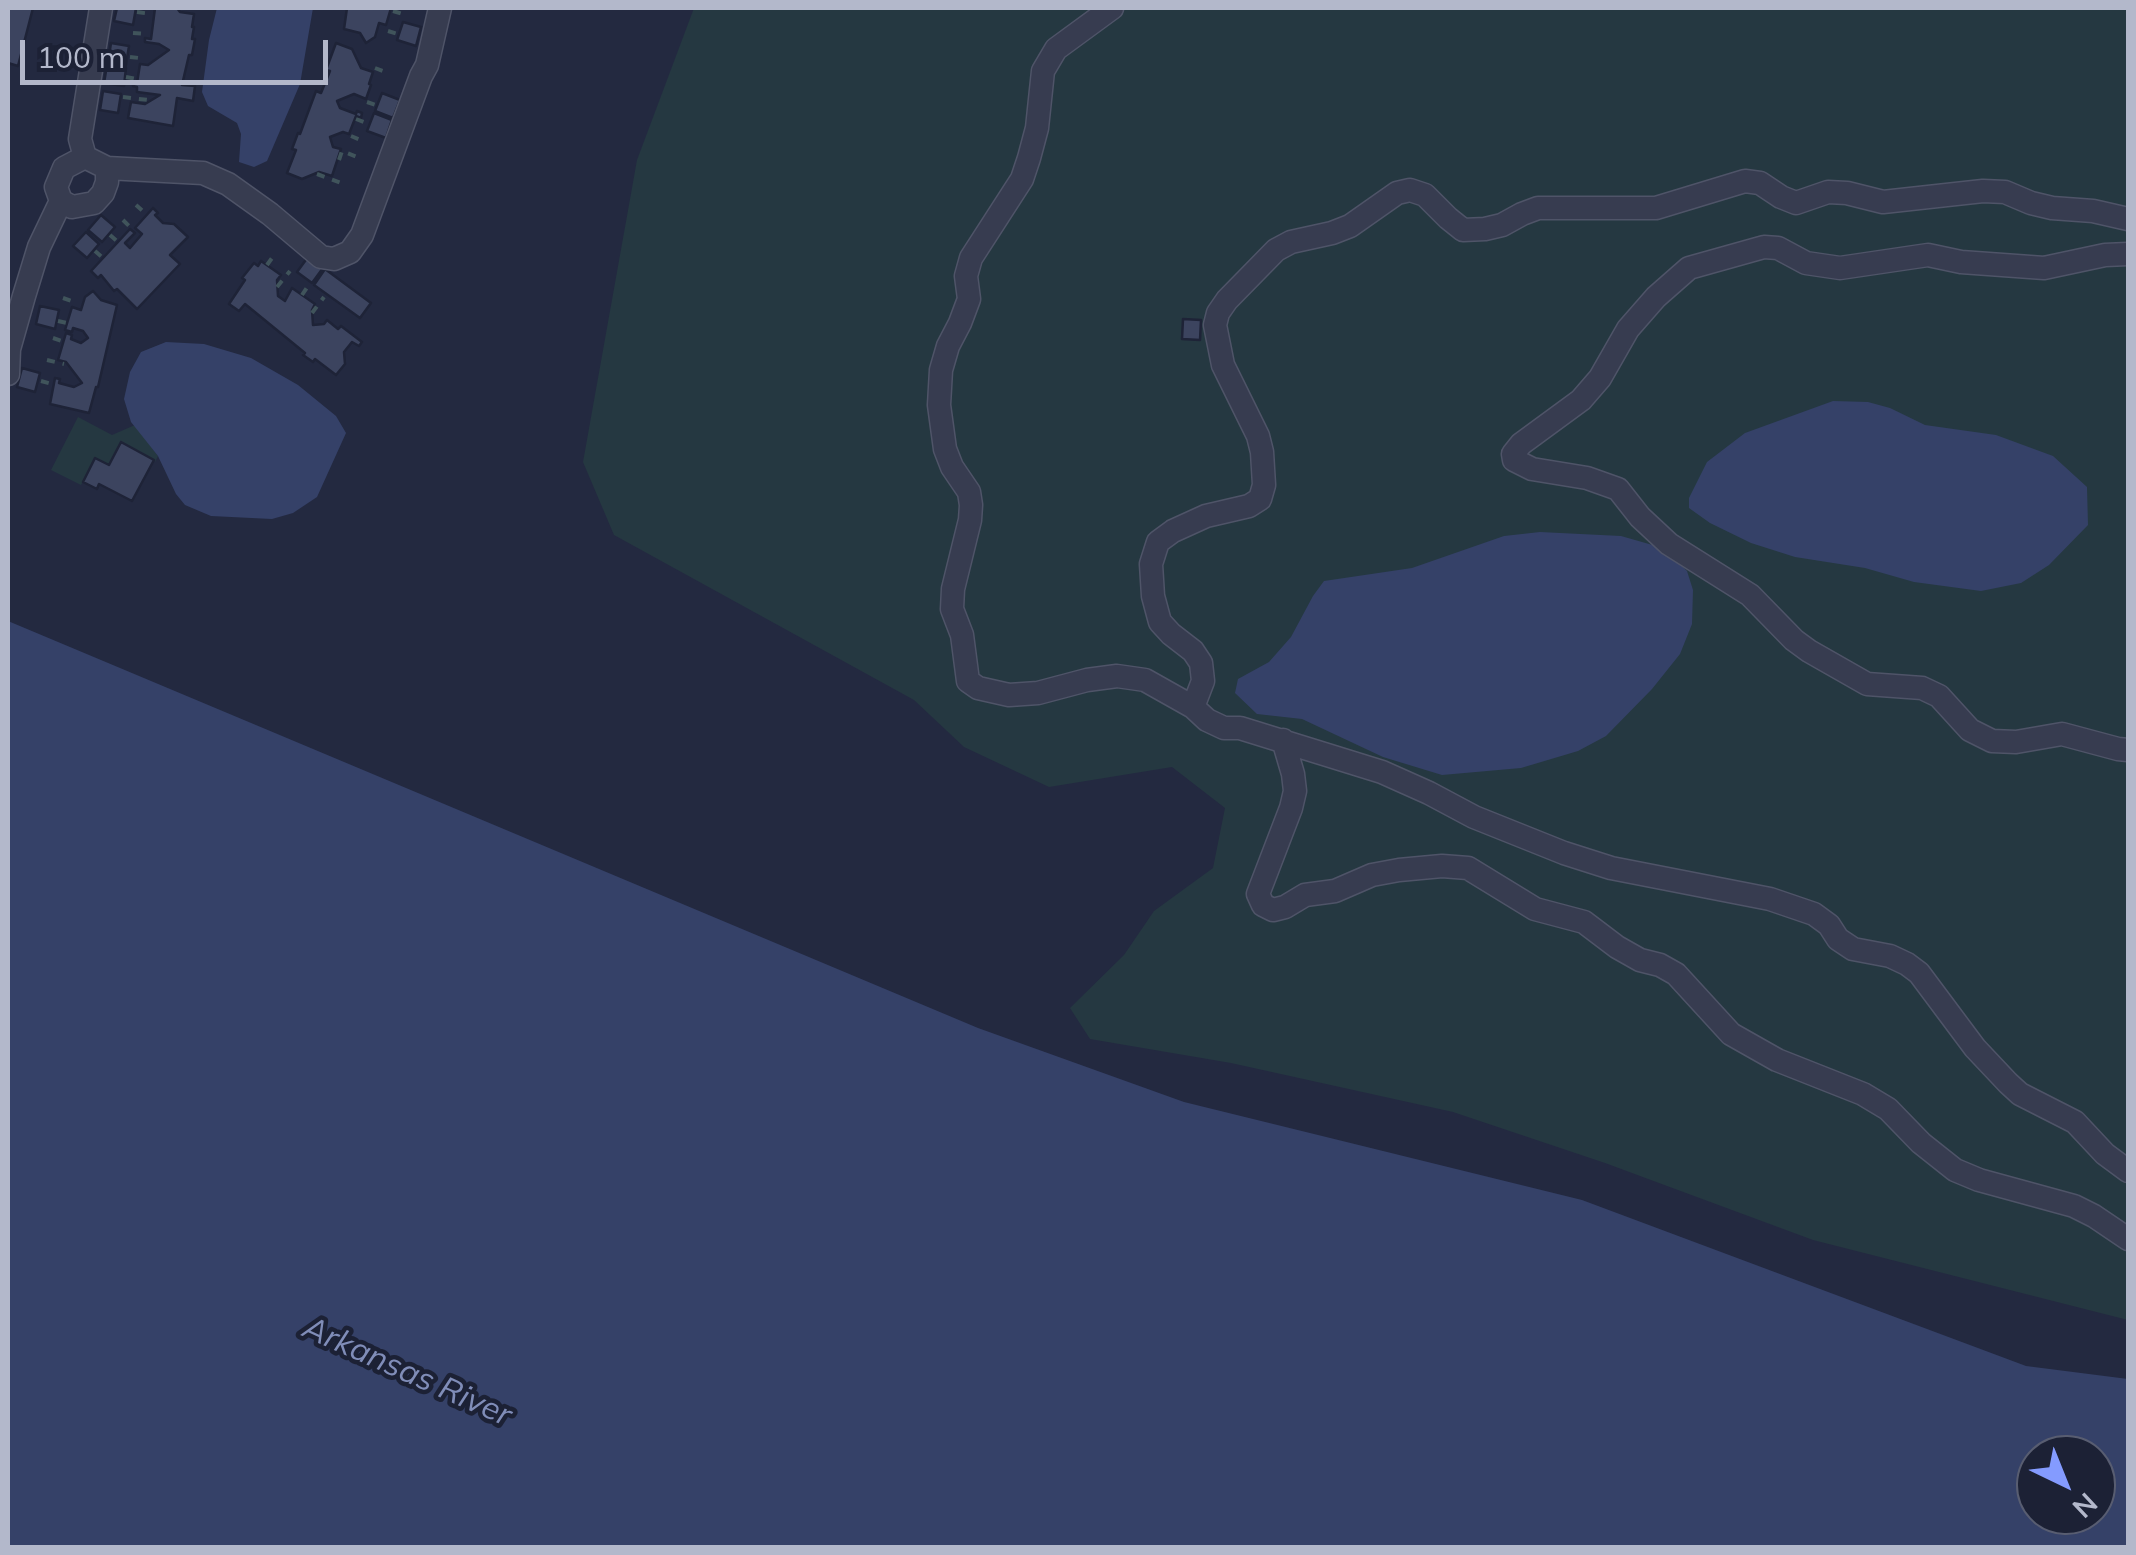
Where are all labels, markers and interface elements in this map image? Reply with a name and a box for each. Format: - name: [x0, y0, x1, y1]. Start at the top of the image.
- scale bar: [25, 20, 332, 82]
- text: 100 m: [37, 38, 125, 76]
- water label: Arkansas River: [297, 1309, 517, 1435]
- north arrow: [2016, 1435, 2116, 1535]
- text: N: [2066, 1486, 2105, 1526]

